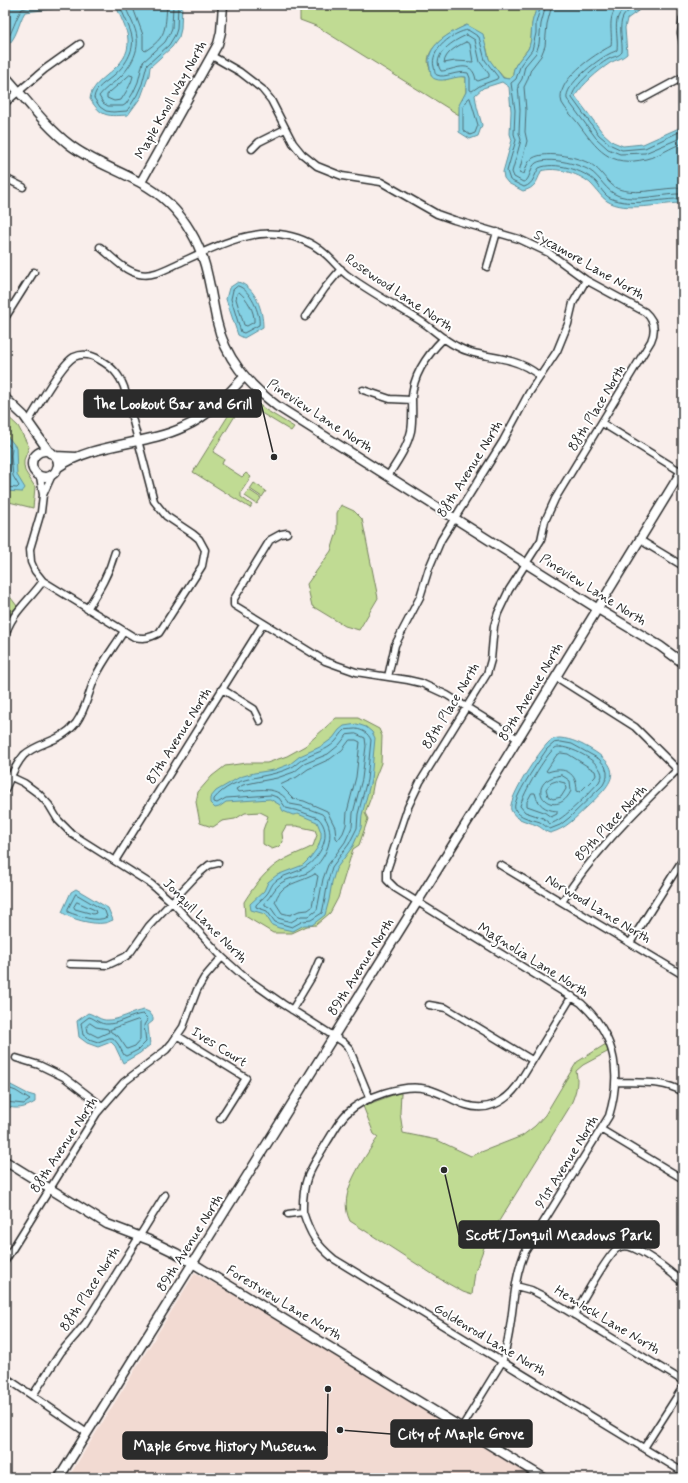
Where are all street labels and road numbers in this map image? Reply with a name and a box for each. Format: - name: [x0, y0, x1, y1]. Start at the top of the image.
- street label: Maple Knoll Way North: [131, 37, 211, 162]
- street label: Sycamore Lane North: [530, 226, 648, 304]
- street label: Rosewood Lane North: [341, 250, 457, 336]
- street label: 88th Place North: [564, 361, 630, 454]
- street label: Pineview Lane North: [264, 375, 376, 457]
- street label: 88th Avenue North: [433, 417, 507, 521]
- street label: Pineview Lane North: [536, 550, 650, 630]
- street label: 89th Avenue North: [495, 639, 568, 744]
- street label: 88th Place North: [418, 659, 484, 752]
- street label: 87th Avenue North: [142, 684, 216, 788]
- street label: 89th Place North: [571, 781, 651, 865]
- street label: Norwood Lane North: [542, 870, 654, 948]
- street label: Jonquil Lane North: [159, 875, 251, 967]
- street label: 89th Avenue North: [324, 915, 398, 1019]
- street label: Magnolia Lane North: [473, 919, 592, 1003]
- street label: Ives Court: [188, 1023, 250, 1071]
- street label: 88th Avenue North: [26, 1093, 102, 1196]
- street label: 91st Avenue North: [531, 1112, 603, 1212]
- street label: 89th Avenue North: [153, 1191, 227, 1295]
- street label: 88th Place North: [56, 1243, 124, 1335]
- street label: Forestview Lane North: [223, 1261, 345, 1345]
- street label: Hemlock Lane North: [551, 1281, 663, 1359]
- street label: Goldenrod Lane North: [430, 1299, 550, 1381]

